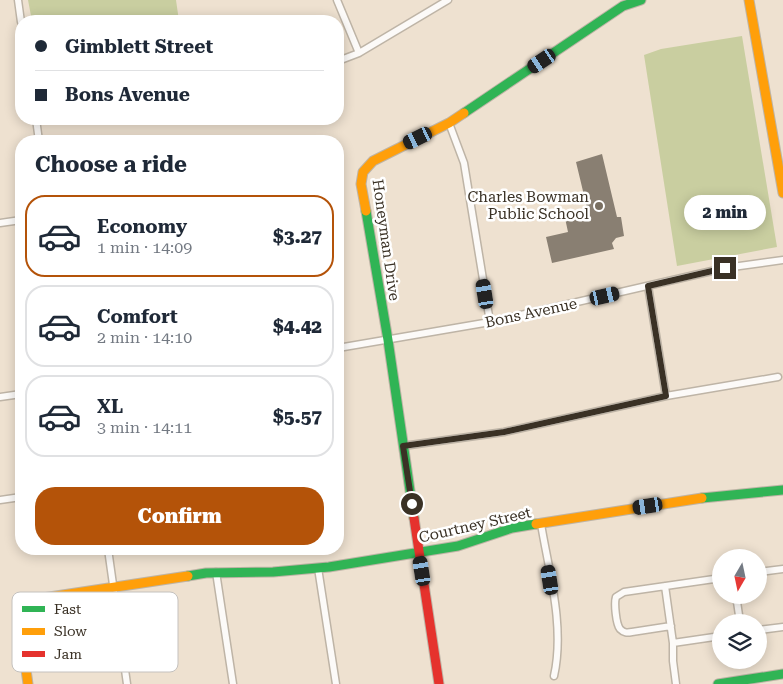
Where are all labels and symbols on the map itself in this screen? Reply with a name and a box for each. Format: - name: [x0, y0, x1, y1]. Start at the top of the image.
- car: [525, 46, 558, 76]
- car: [401, 125, 434, 151]
- street label: Honeyman Drive: [369, 178, 403, 302]
- place label: Charles Bowman Public School: [468, 188, 589, 223]
- callout: 2 min: [684, 196, 766, 230]
- marker: Charles Bowman Public School: [593, 200, 605, 212]
- route end: [714, 257, 736, 279]
- car: [475, 278, 494, 310]
- car: [588, 285, 621, 307]
- street label: Bons Avenue: [483, 294, 579, 332]
- route start: [401, 493, 423, 515]
- car: [632, 496, 663, 516]
- street label: Courtney Street: [417, 503, 533, 547]
- north arrow: [712, 549, 768, 604]
- car: [412, 555, 431, 587]
- car: [540, 564, 559, 596]
- legend: [12, 592, 178, 672]
- text: Fast: [54, 601, 81, 617]
- text: Slow: [54, 623, 87, 639]
- text: Jam: [54, 646, 82, 662]

